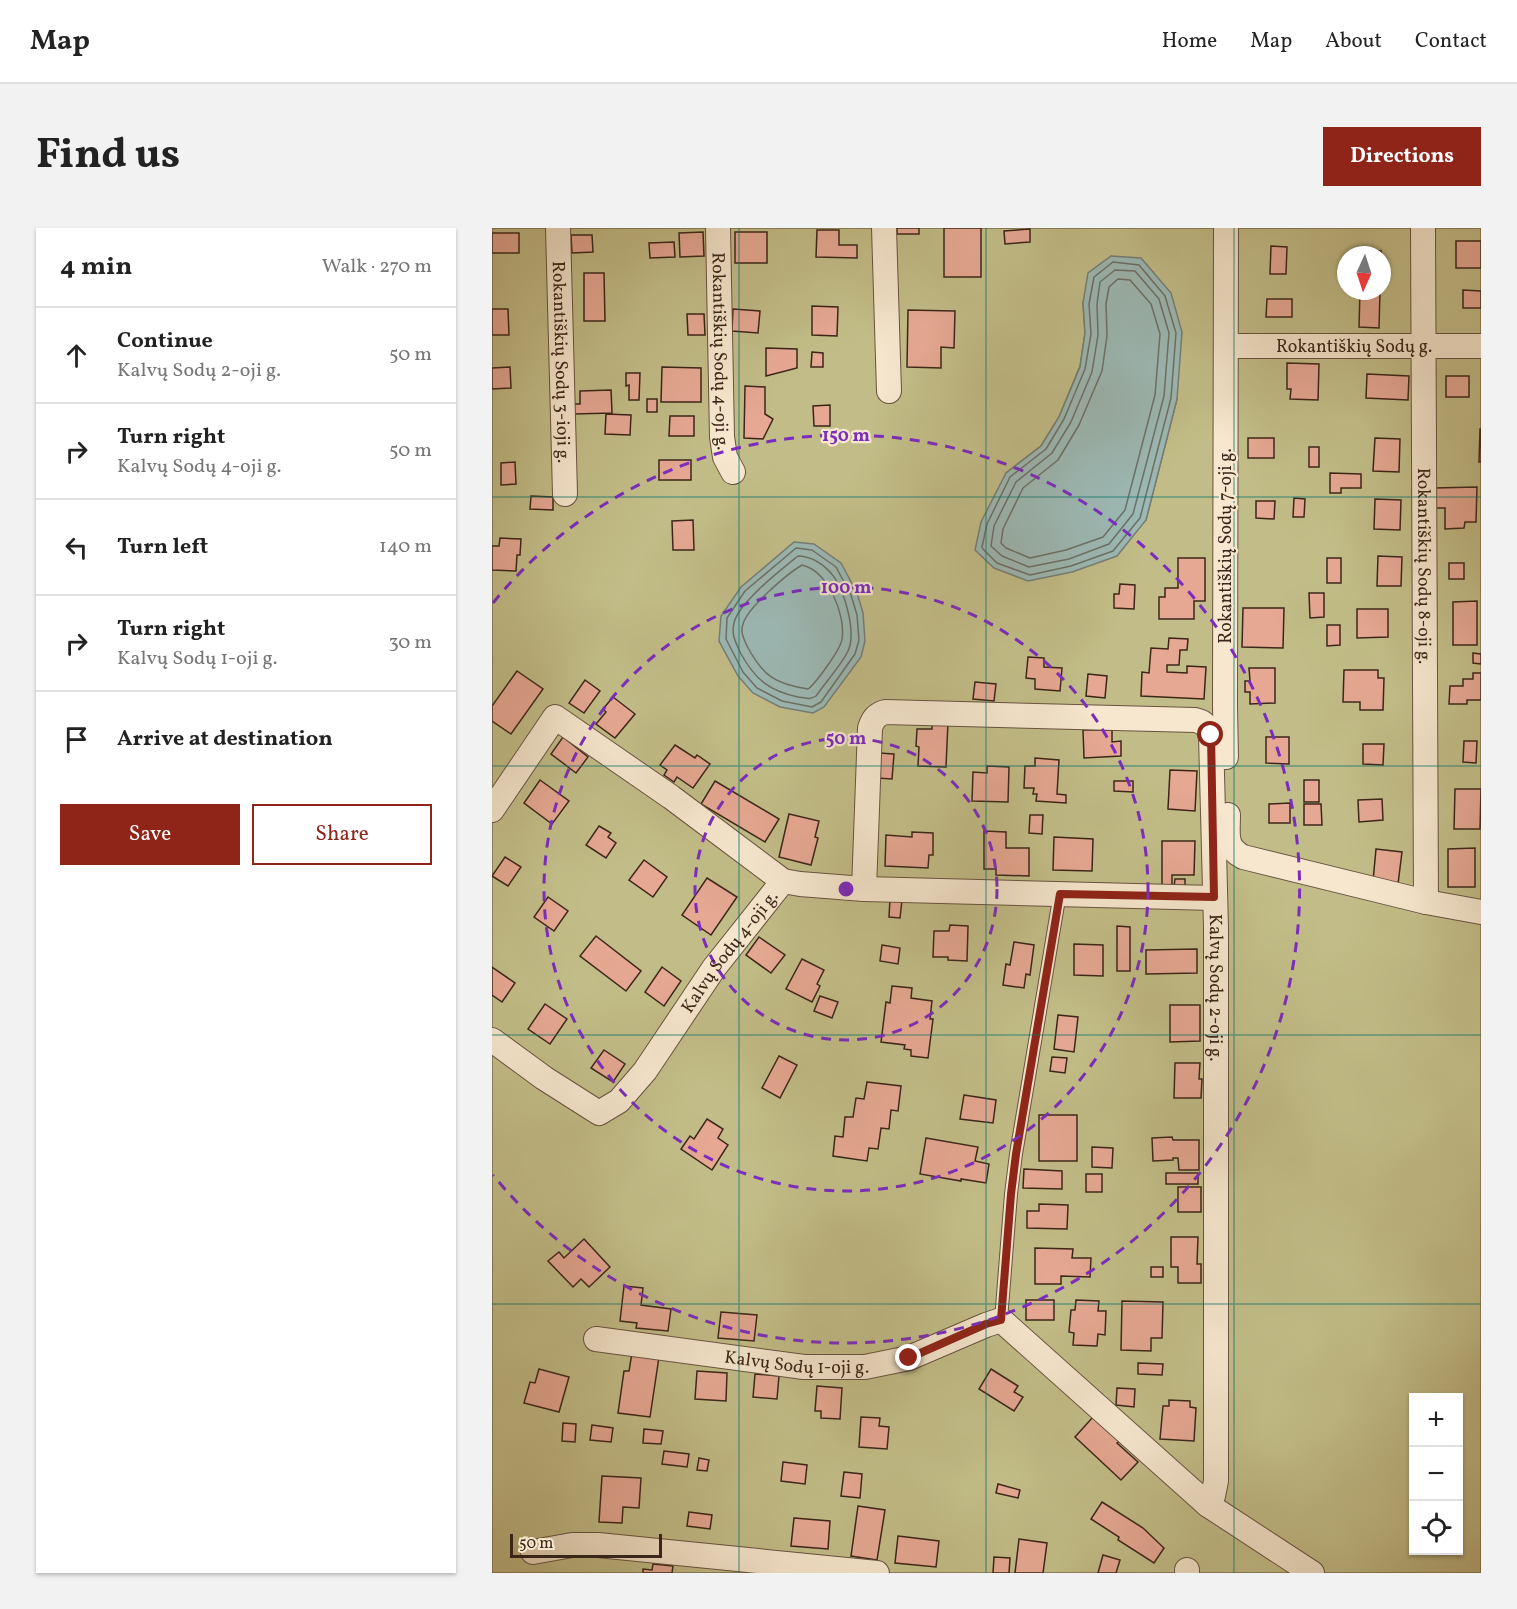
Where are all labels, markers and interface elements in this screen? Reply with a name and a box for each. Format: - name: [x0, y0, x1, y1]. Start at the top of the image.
- text: Map: [30, 22, 90, 61]
- text: Home: [1162, 27, 1217, 56]
- text: Map: [1250, 27, 1292, 56]
- text: About: [1325, 27, 1382, 56]
- text: Contact: [1415, 27, 1487, 56]
- text: Find us: [36, 127, 180, 186]
- button: Directions: [1323, 127, 1481, 186]
- north arrow: [1337, 246, 1391, 300]
- text: 4 min: [60, 249, 132, 285]
- street label: Rokantiškių Sodų 4-oji g.: [704, 252, 735, 452]
- text: Walk · 270 m: [322, 253, 432, 281]
- street label: Rokantiškių Sodų 3-ioji g.: [545, 261, 575, 463]
- text: Continue: [117, 326, 213, 357]
- street label: Rokantiškių Sodų g.: [1276, 335, 1432, 360]
- icon: ahead: [60, 339, 93, 372]
- text: 50 m: [389, 341, 432, 369]
- text: Kalvų Sodų 2-oji g.: [117, 357, 281, 385]
- text: Turn right: [117, 422, 225, 453]
- text: 150 m: [822, 424, 870, 449]
- icon: right: [60, 435, 93, 468]
- text: 50 m: [389, 437, 432, 465]
- street label: Rokantiškių Sodų 7-oji g.: [1214, 448, 1239, 644]
- text: Kalvų Sodų 4-oji g.: [117, 453, 281, 481]
- street label: Rokantiškių Sodų 8-oji g.: [1410, 468, 1436, 664]
- icon: left: [60, 531, 93, 564]
- text: Turn left: [117, 532, 208, 563]
- text: 140 m: [379, 533, 432, 561]
- text: 100 m: [821, 576, 871, 601]
- text: Turn right: [117, 614, 225, 645]
- icon: right: [60, 627, 93, 660]
- text: 30 m: [388, 629, 432, 657]
- text: Kalvų Sodų 1-oji g.: [117, 645, 277, 673]
- route start: [1197, 721, 1223, 747]
- icon: arrive: [60, 723, 93, 756]
- text: Arrive at destination: [117, 724, 333, 755]
- text: 50 m: [826, 727, 866, 752]
- button: Save: [60, 804, 240, 865]
- button: Share: [252, 804, 432, 865]
- centre of rings: [836, 879, 856, 899]
- street label: Kalvų Sodų 4-oji g.: [676, 886, 785, 1019]
- street label: Kalvų Sodų 2-oji g.: [1202, 914, 1227, 1062]
- route end: [895, 1344, 921, 1370]
- street label: Kalvų Sodų 1-oji g.: [723, 1345, 871, 1381]
- map controls: [1409, 1393, 1463, 1555]
- button: +: [1409, 1393, 1463, 1447]
- button: −: [1409, 1447, 1463, 1501]
- button: locate: [1409, 1501, 1463, 1555]
- scale bar: [510, 1531, 662, 1558]
- text: 50 m: [519, 1533, 553, 1555]

